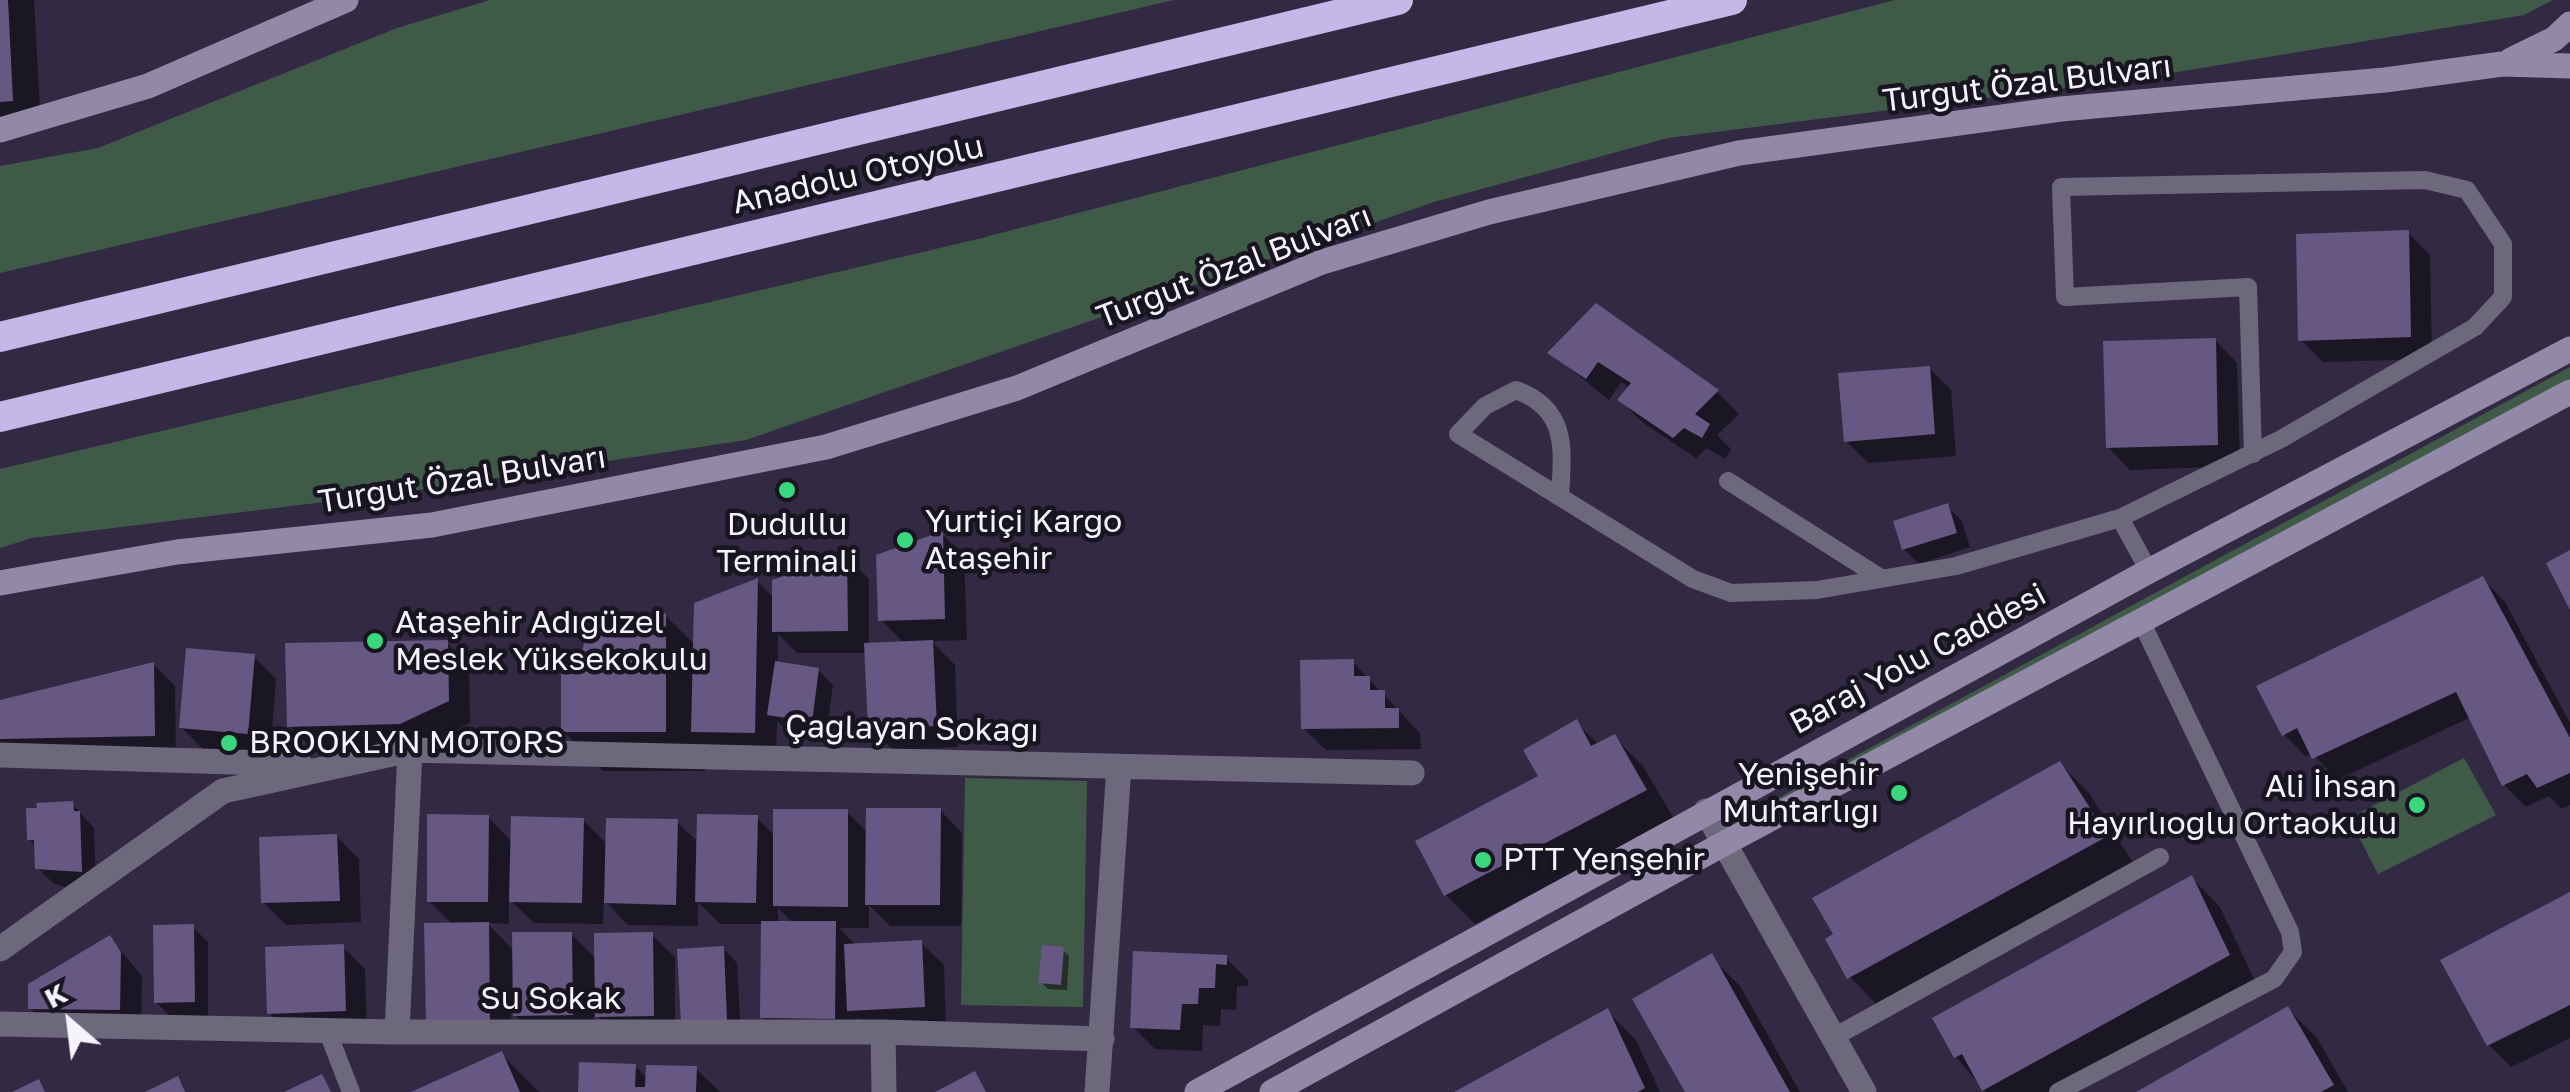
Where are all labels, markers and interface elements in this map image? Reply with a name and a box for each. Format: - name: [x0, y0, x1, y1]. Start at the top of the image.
- street label: Turgut Özal Bulvarı: [1880, 47, 2174, 121]
- street label: Anadolu Otoyolu: [729, 127, 987, 223]
- street label: Turgut Özal Bulvarı: [1091, 197, 1377, 337]
- street label: Turgut Özal Bulvarı: [315, 438, 609, 522]
- marker: Dudullu Terminali: [776, 479, 798, 501]
- place label: Yurtiçi Kargo Ataşehir: [925, 503, 1122, 578]
- place label: Dudullu Terminali: [716, 506, 858, 581]
- marker: Yurtiçi Kargo Ataşehir: [894, 529, 916, 551]
- street label: Baraj Yolu Caddesi: [1783, 575, 2053, 743]
- place label: Ataşehir Adıgüzel Meslek Yüksekokulu: [395, 604, 708, 679]
- marker: Ataşehir Adıgüzel Meslek Yüksekokulu: [364, 630, 386, 652]
- street label: Çağlayan Sokağı: [785, 708, 1039, 750]
- place label: BROOKLYN MOTORS: [249, 724, 565, 762]
- marker: BROOKLYN MOTORS: [218, 732, 240, 754]
- place label: Yenişehir Muhtarlığı: [1722, 756, 1879, 831]
- place label: Ali İhsan Hayırlıoğlu Ortaokulu: [2067, 768, 2397, 843]
- marker: Yenişehir Muhtarlığı: [1888, 782, 1910, 804]
- marker: Ali İhsan Hayırlıoğlu Ortaokulu: [2406, 794, 2428, 816]
- place label: PTT Yenşehir: [1503, 841, 1705, 879]
- marker: PTT Yenşehir: [1472, 849, 1494, 871]
- north arrow: [20, 972, 120, 1072]
- text: K: [39, 976, 72, 1014]
- street label: Su Sokak: [480, 980, 622, 1018]

